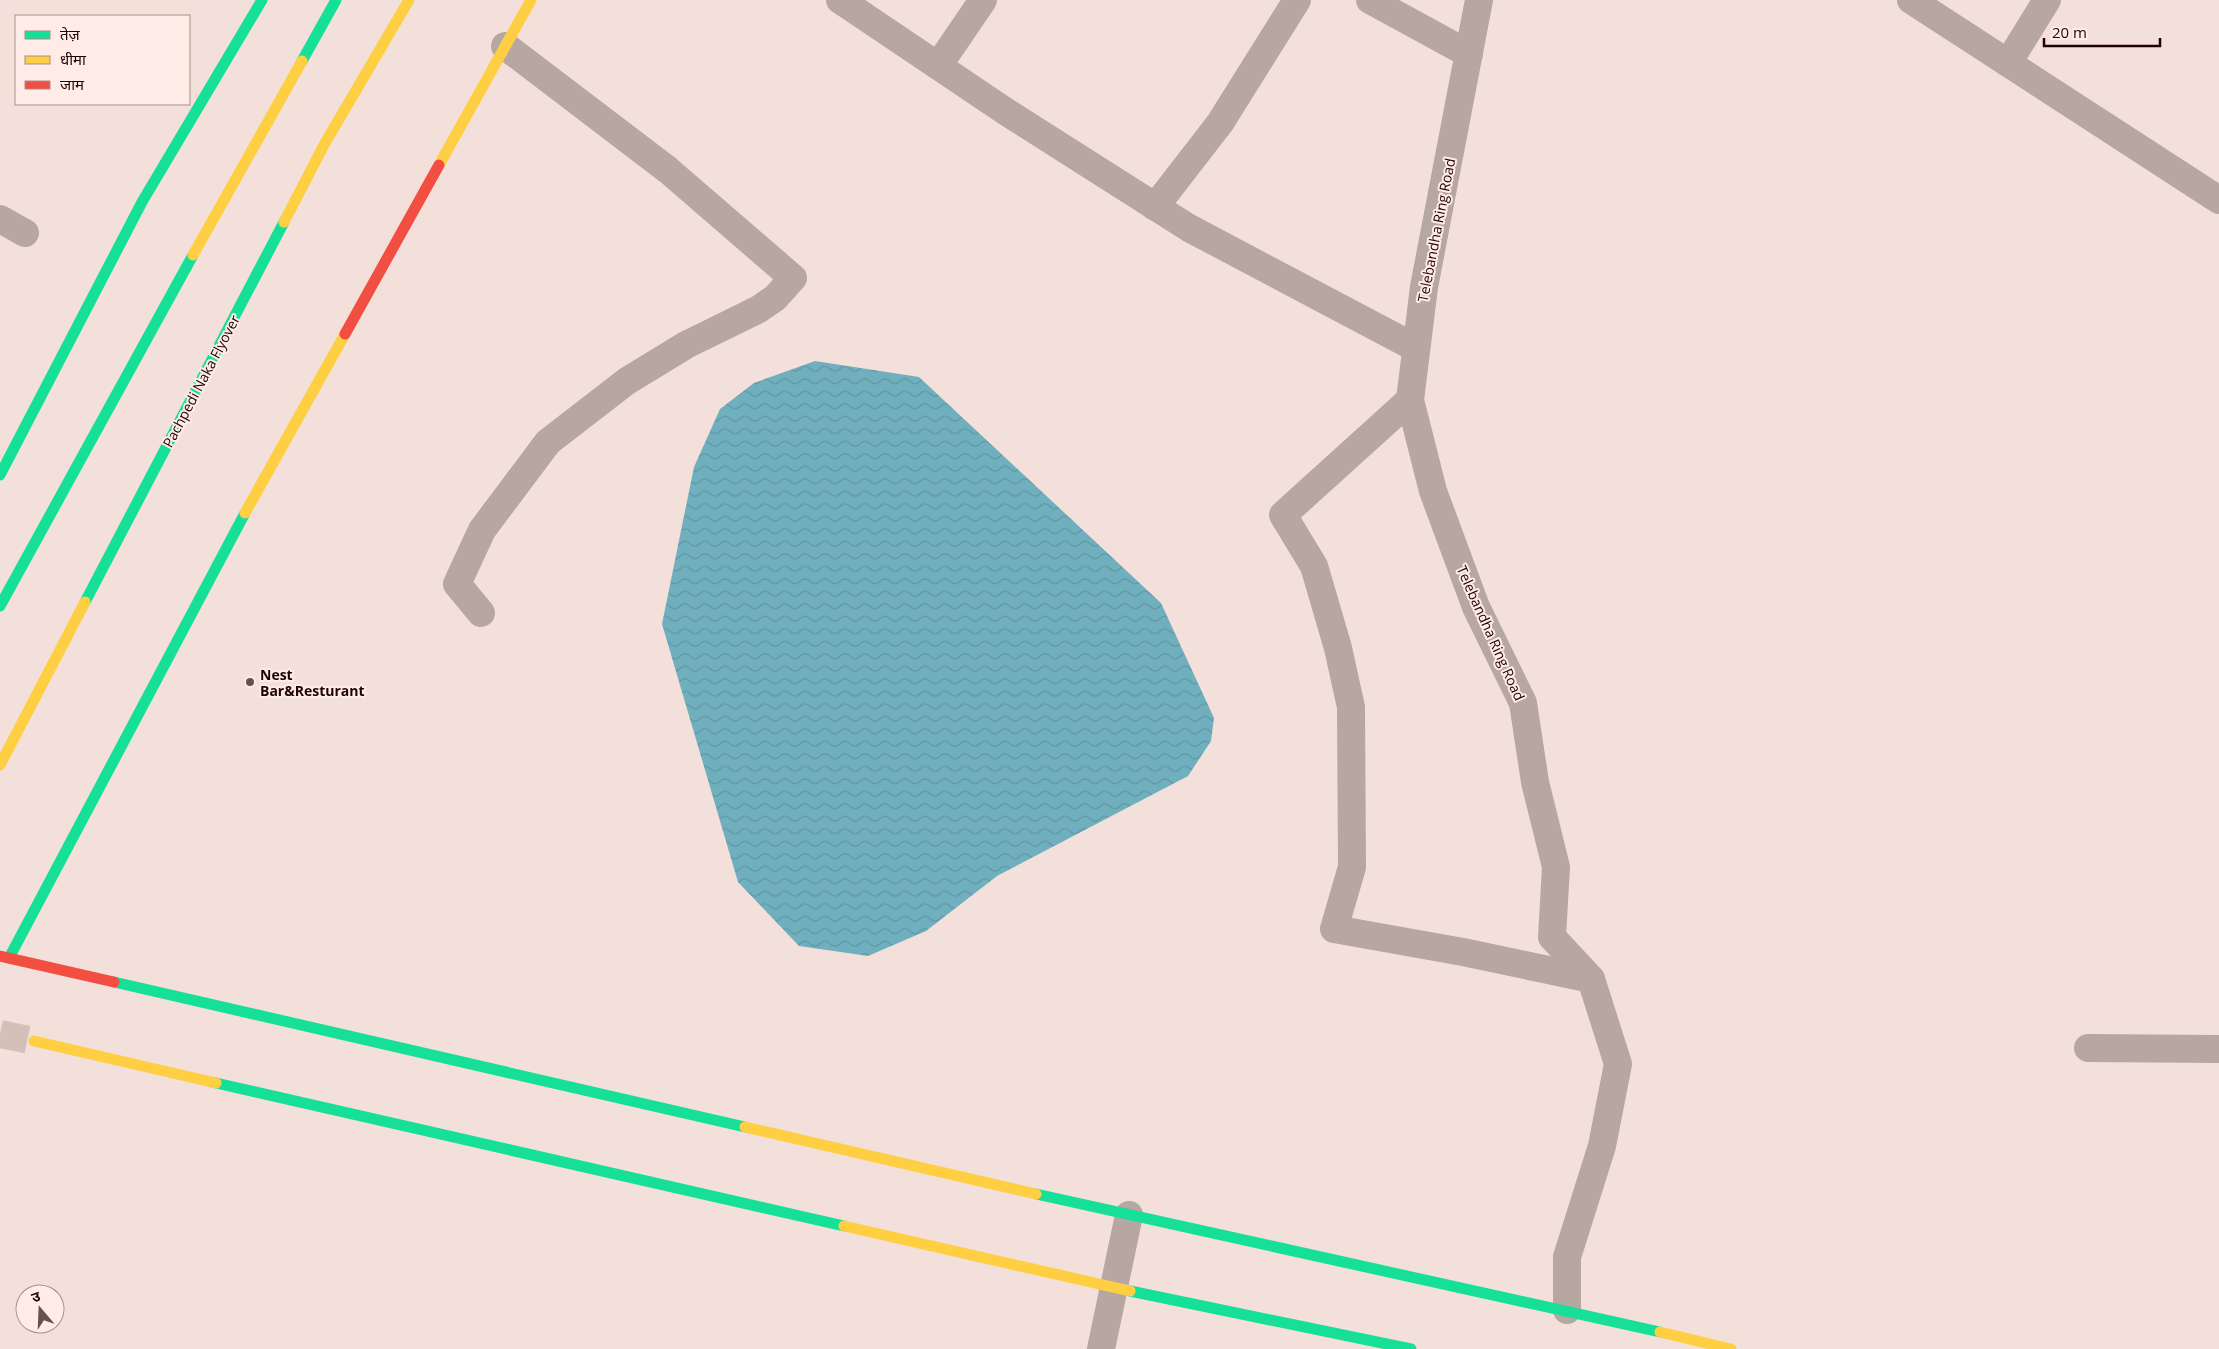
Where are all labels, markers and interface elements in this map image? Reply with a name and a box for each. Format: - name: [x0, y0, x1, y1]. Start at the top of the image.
- legend: [15, 15, 190, 105]
- scale bar: [2044, 15, 2160, 47]
- text: 20 m: [2052, 22, 2087, 42]
- text: तेज़: [60, 24, 81, 44]
- text: धीमा: [60, 49, 87, 69]
- text: जाम: [60, 74, 85, 94]
- street label: Telebandha Ring Road: [1413, 157, 1459, 303]
- street label: Pachpedi Naka Flyover: [158, 311, 244, 451]
- street label: Telebandha Ring Road: [1453, 563, 1529, 703]
- place label: Nest Bar&Resturant: [260, 665, 365, 700]
- marker: Nest Bar&Resturant: [244, 676, 256, 688]
- north arrow: [15, 1284, 65, 1334]
- text: उ: [29, 1286, 43, 1307]

